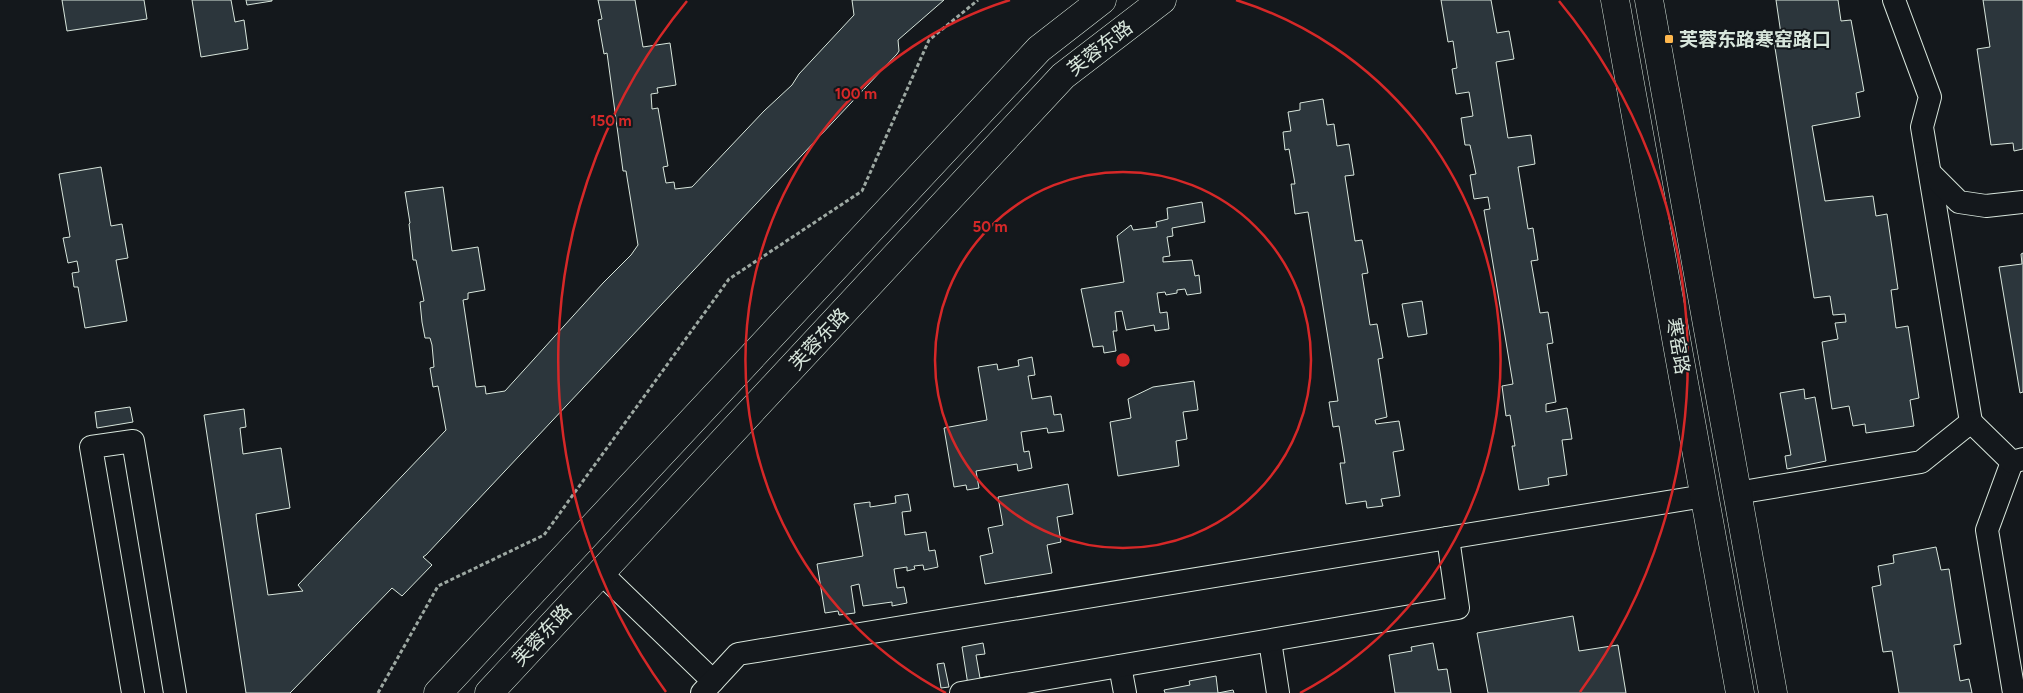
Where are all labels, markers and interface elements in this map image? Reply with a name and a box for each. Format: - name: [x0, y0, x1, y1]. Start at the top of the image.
- street label: 芙蓉东路: [1063, 16, 1137, 80]
- place label: 芙蓉东路寒窑路口: [1679, 28, 1831, 51]
- marker: 芙蓉东路寒窑路口: [1663, 33, 1675, 45]
- text: 100 m: [835, 85, 877, 103]
- text: 150 m: [590, 112, 632, 130]
- text: 50 m: [972, 218, 1008, 236]
- street label: 芙蓉东路: [785, 303, 853, 375]
- street label: 寒窑路: [1662, 316, 1694, 376]
- centre of rings: [1114, 351, 1132, 369]
- street label: 芙蓉东路: [508, 599, 576, 671]

